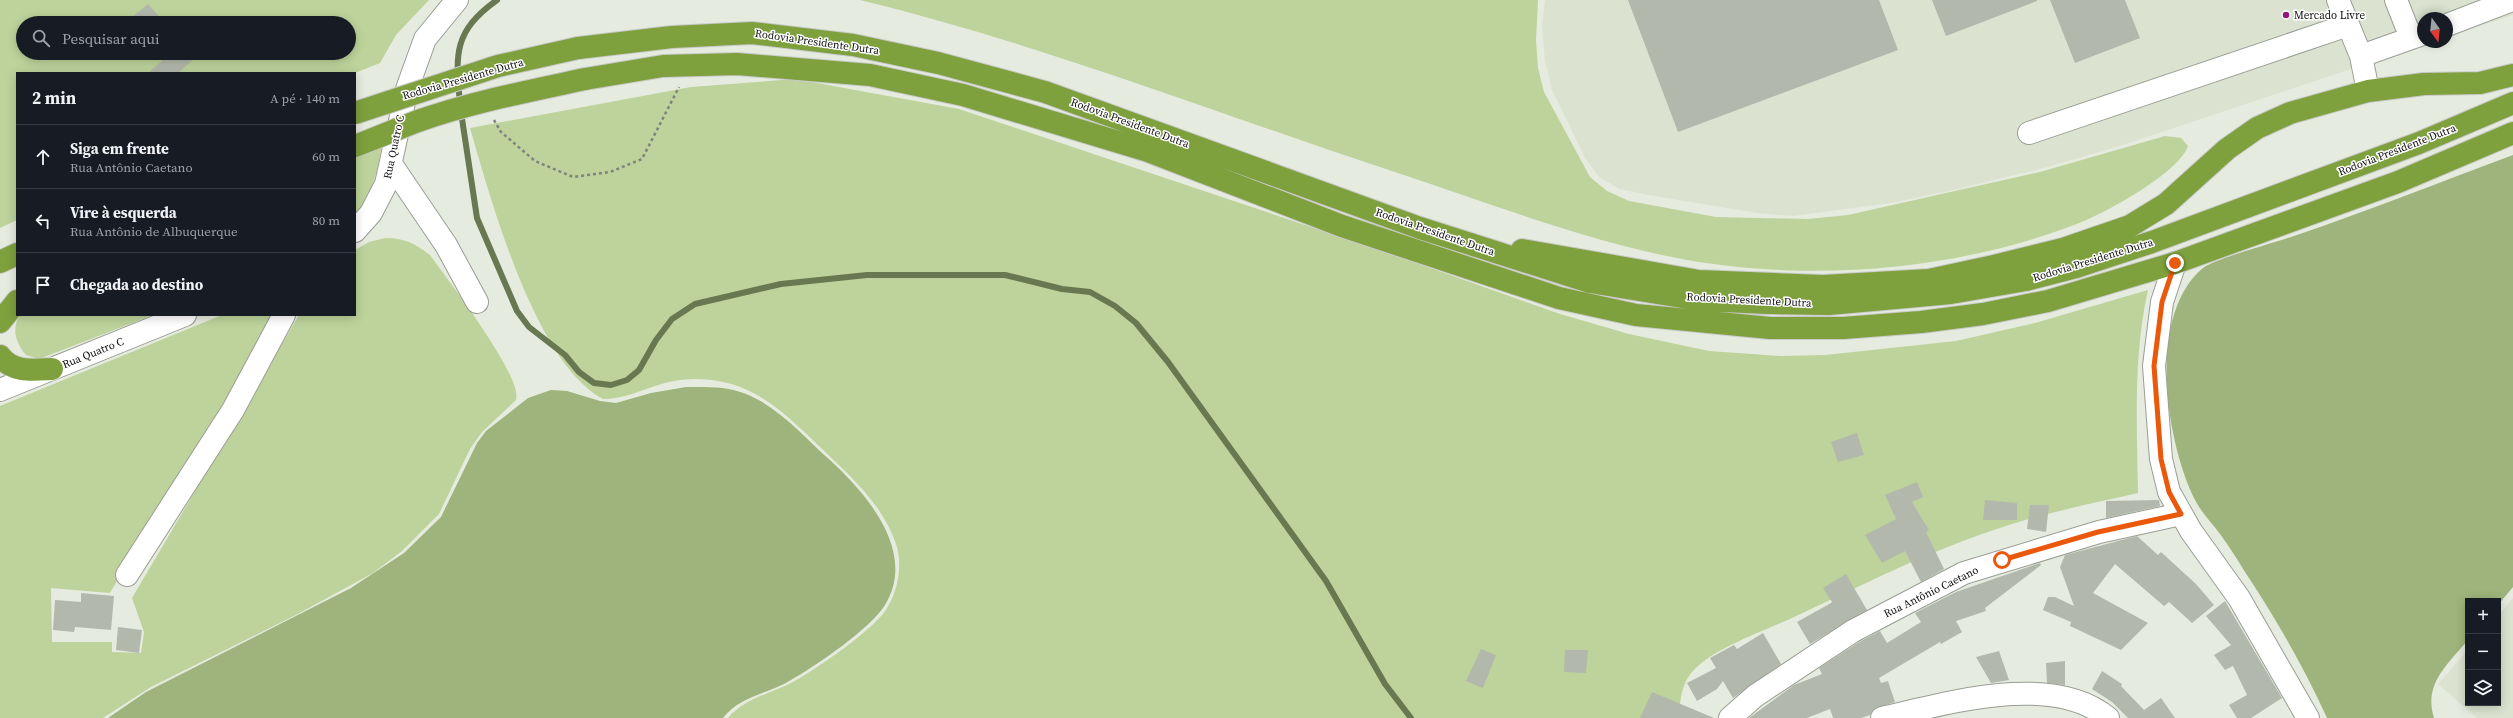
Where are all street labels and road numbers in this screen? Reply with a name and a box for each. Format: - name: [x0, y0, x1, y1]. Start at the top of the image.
- street label: Rodovia Presidente Dutra: [754, 26, 880, 58]
- street label: Rodovia Presidente Dutra: [401, 54, 526, 103]
- street label: Rodovia Presidente Dutra: [1069, 95, 1192, 152]
- street label: Rua Quatro C: [380, 114, 408, 180]
- street label: Rodovia Presidente Dutra: [2336, 120, 2458, 179]
- street label: Rodovia Presidente Dutra: [1373, 205, 1497, 260]
- street label: Rodovia Presidente Dutra: [2031, 234, 2155, 285]
- street label: Rodovia Presidente Dutra: [1686, 289, 1812, 311]
- street label: Rua Quatro C: [60, 334, 126, 372]
- street label: Rua Antônio Caetano: [1881, 563, 1981, 621]

